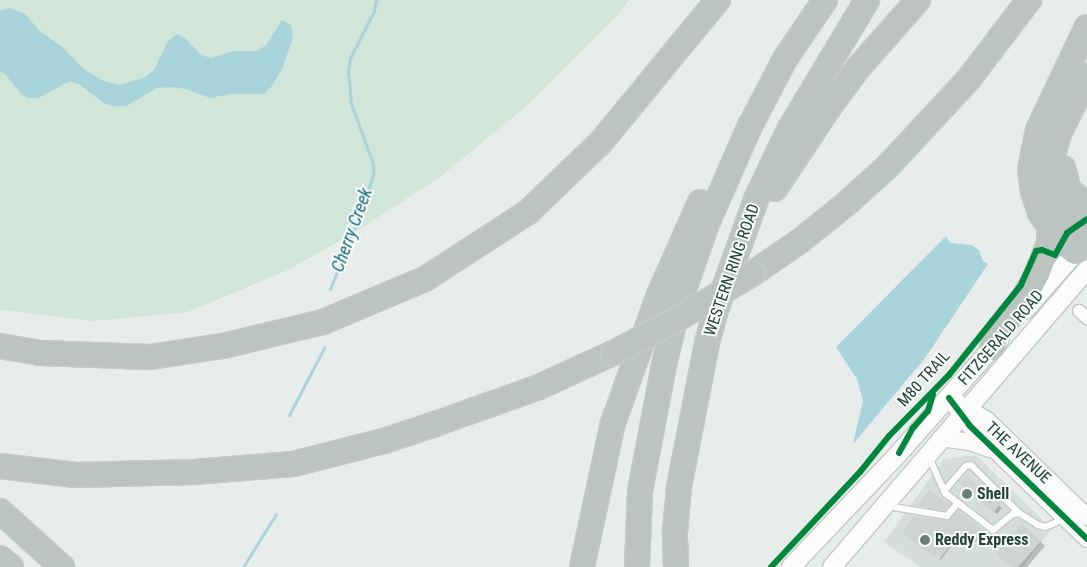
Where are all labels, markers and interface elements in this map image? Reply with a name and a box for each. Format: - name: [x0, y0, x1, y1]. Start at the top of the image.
- water label: Cherry Creek: [327, 185, 377, 275]
- street label: WESTERN RING ROAD: [700, 201, 764, 339]
- street label: FITZGERALD ROAD: [954, 286, 1048, 390]
- street label: M80 TRAIL: [894, 347, 954, 411]
- street label: THE AVENUE: [981, 418, 1055, 488]
- place label: Shell: [977, 484, 1009, 504]
- marker: Shell: [961, 488, 973, 500]
- place label: Reddy Express: [935, 530, 1029, 550]
- marker: Reddy Express: [919, 534, 931, 546]

